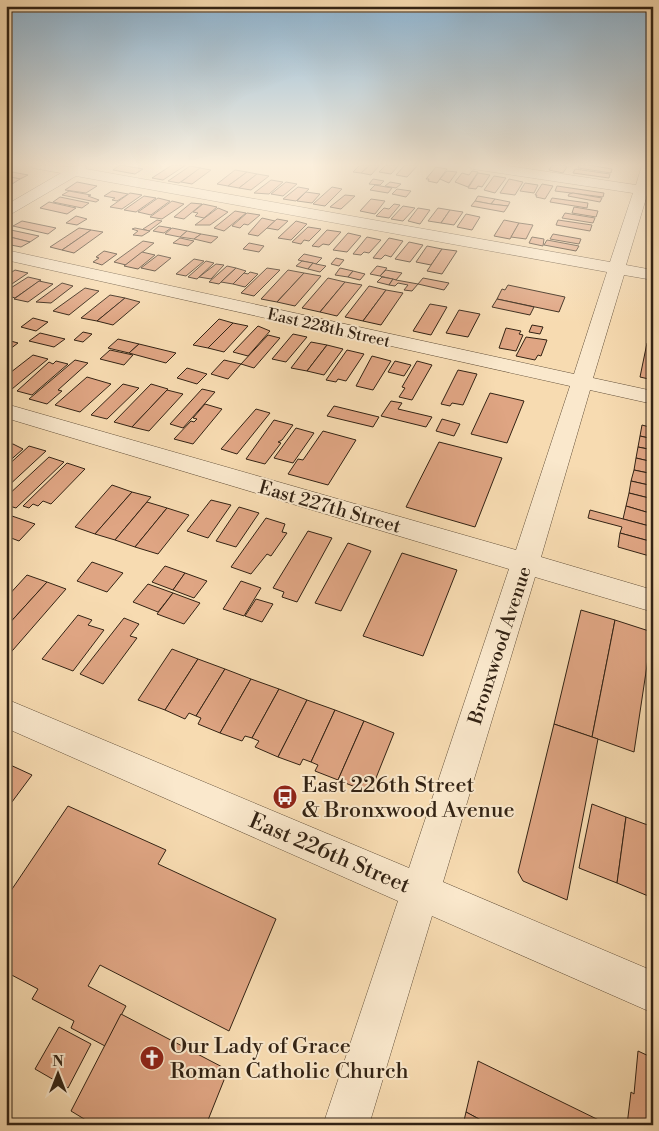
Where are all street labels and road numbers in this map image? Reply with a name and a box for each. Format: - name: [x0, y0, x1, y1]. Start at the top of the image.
- street label: East 228th Street: [265, 304, 392, 352]
- street label: East 227th Street: [256, 475, 404, 539]
- street label: Bronxwood Avenue: [463, 563, 537, 728]
- street label: East 226th Street: [245, 807, 414, 900]

